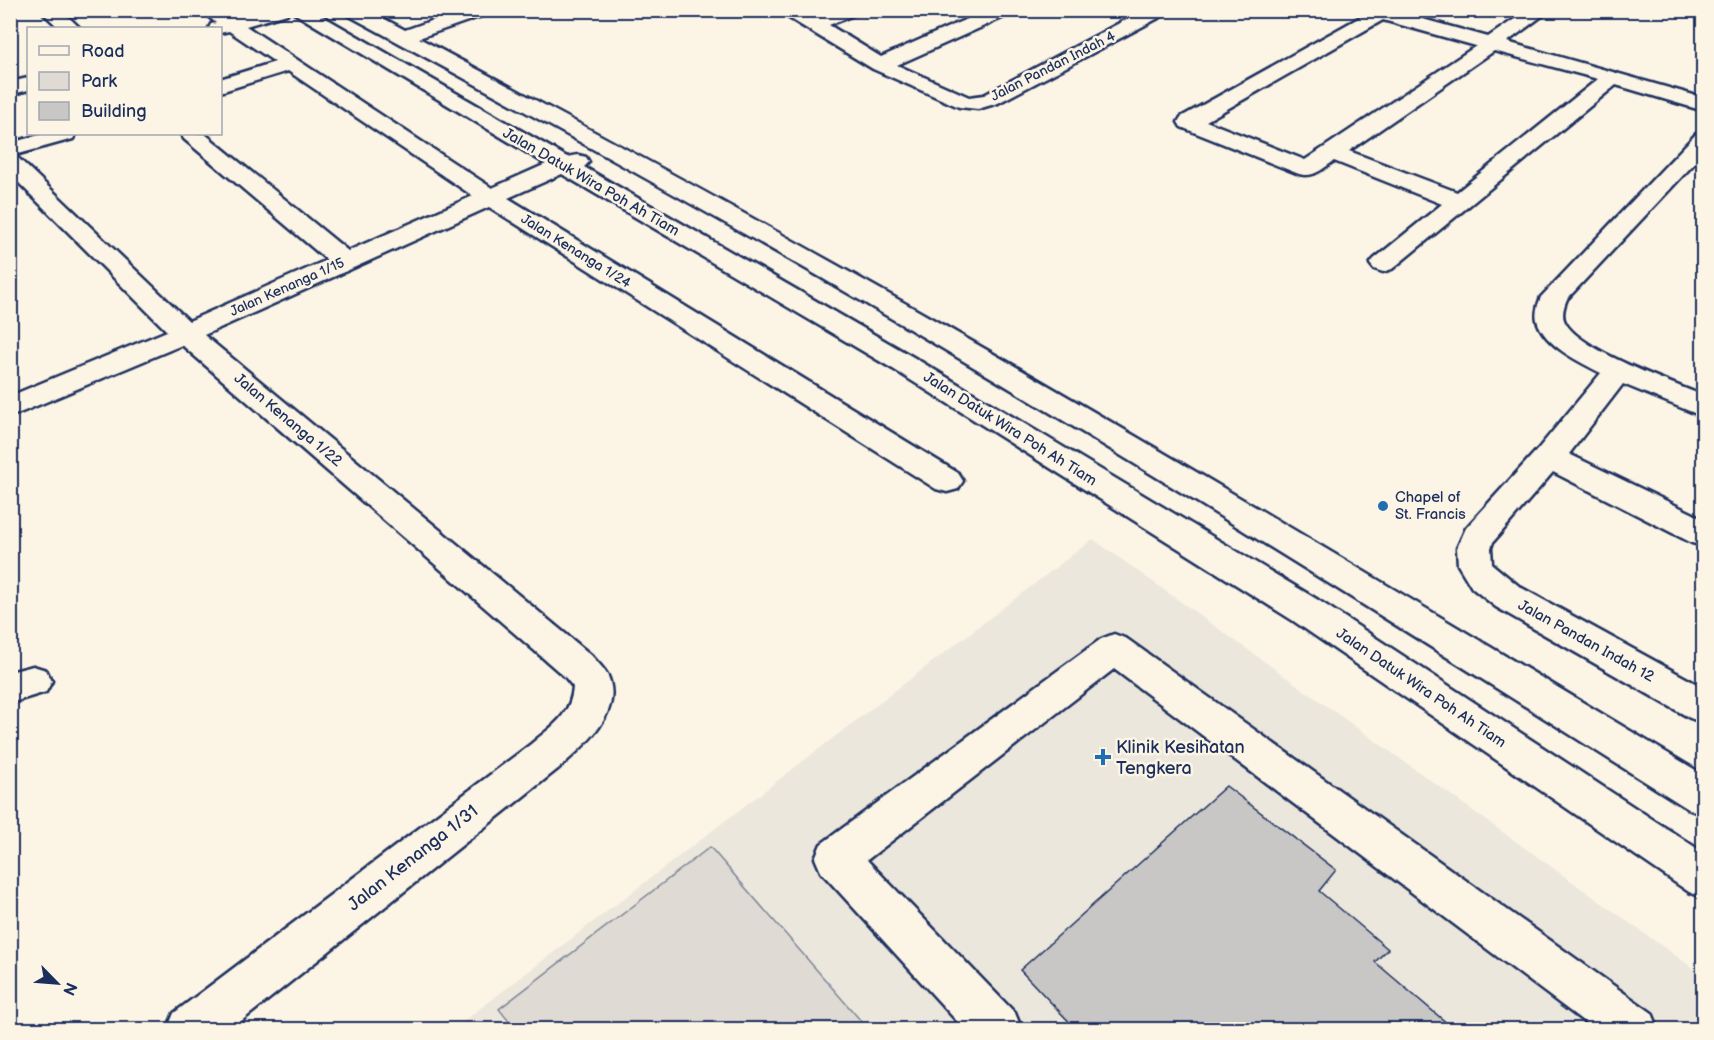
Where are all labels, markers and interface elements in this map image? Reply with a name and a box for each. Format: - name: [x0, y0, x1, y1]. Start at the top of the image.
- legend: [27, 27, 222, 135]
- street label: Jalan Pandan Indah 4: [988, 27, 1119, 105]
- text: Road: [81, 41, 125, 62]
- text: Park: [81, 71, 117, 92]
- text: Building: [81, 101, 147, 122]
- street label: Jalan Datuk Wira Poh Ah Tiam: [499, 124, 683, 240]
- street label: Jalan Kenanga 1/24: [518, 210, 635, 292]
- street label: Jalan Kenanga 1/15: [227, 254, 347, 320]
- street label: Jalan Datuk Wira Poh Ah Tiam: [920, 368, 1100, 490]
- street label: Jalan Kenanga 1/22: [230, 369, 346, 471]
- place label: Chapel of St. Francis: [1395, 488, 1466, 524]
- marker: Chapel of St. Francis: [1376, 499, 1390, 513]
- street label: Jalan Pandan Indah 12: [1515, 596, 1658, 686]
- street label: Jalan Datuk Wira Poh Ah Tiam: [1332, 624, 1510, 752]
- place label: Klinik Kesihatan Tengkera: [1116, 737, 1245, 779]
- marker: Klinik Kesihatan Tengkera: [1094, 748, 1112, 766]
- street label: Jalan Kenanga 1/31: [344, 801, 482, 915]
- north arrow: [27, 953, 87, 1013]
- text: N: [58, 979, 80, 998]

